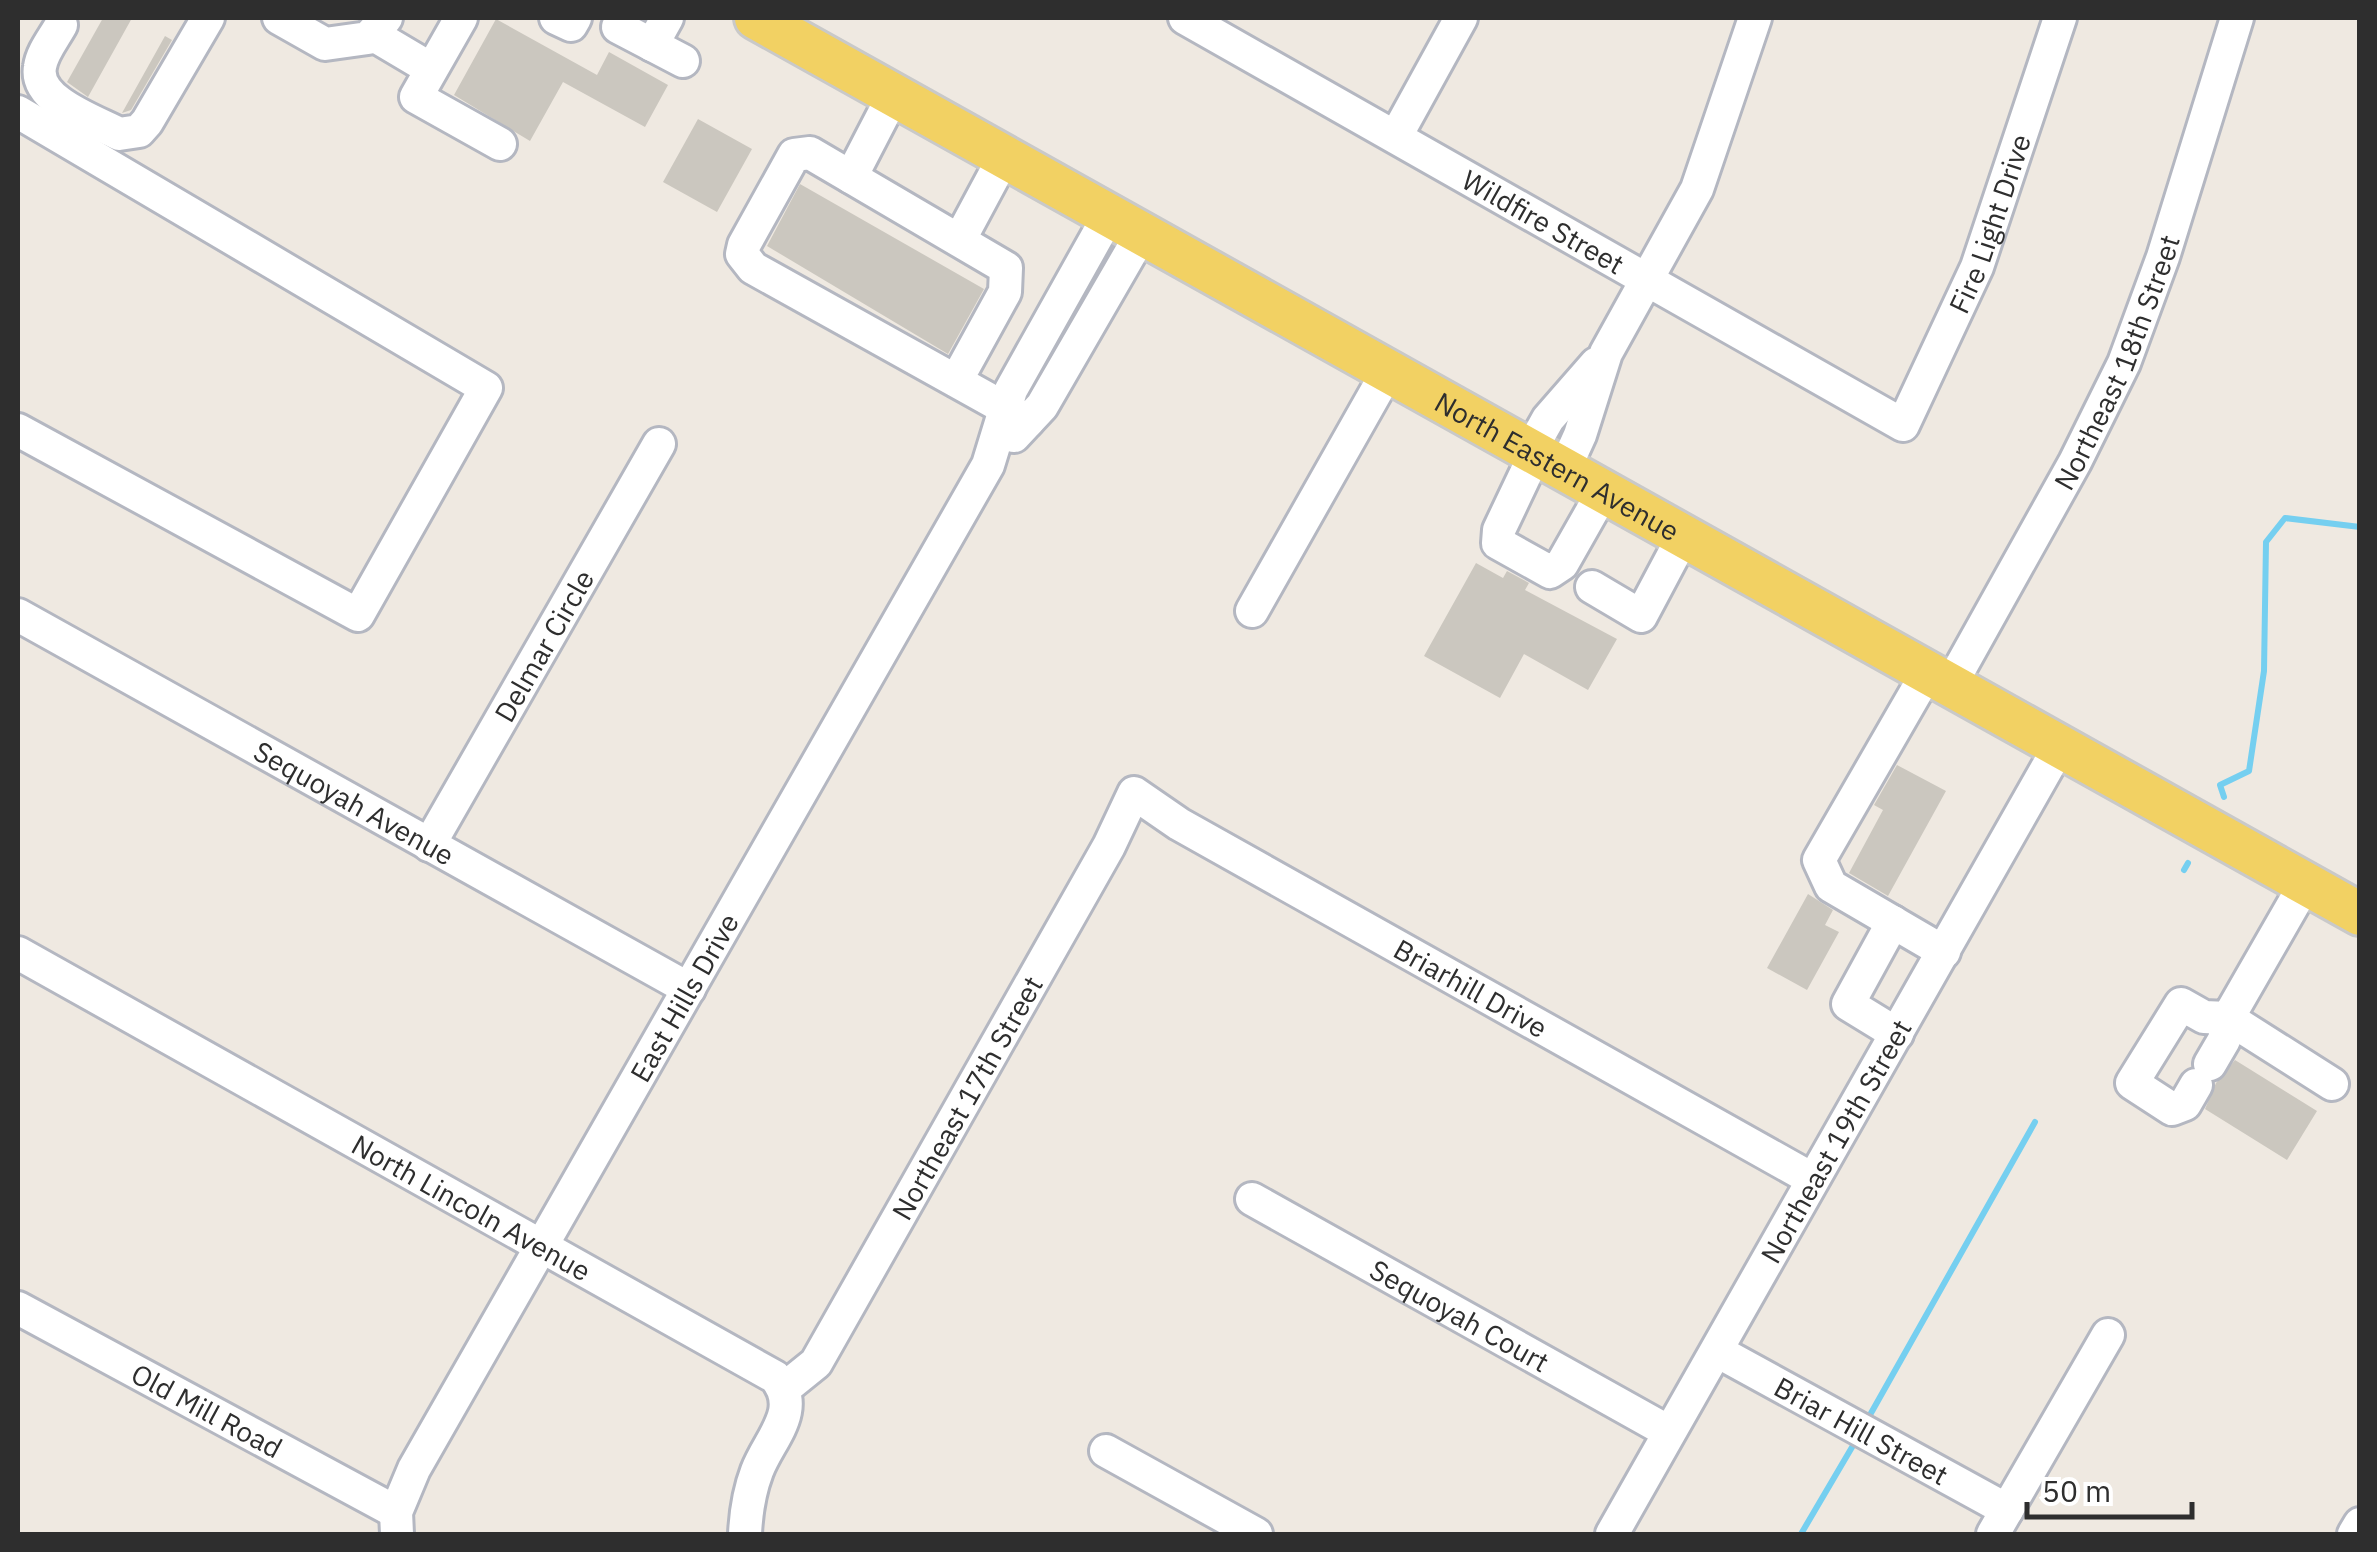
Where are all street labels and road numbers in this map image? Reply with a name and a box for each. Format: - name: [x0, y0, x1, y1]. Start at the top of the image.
- street label: Fire Light Drive: [1940, 129, 2039, 319]
- street label: Wildfire Street: [1456, 161, 1631, 282]
- street label: Northeast 18th Street: [2045, 230, 2187, 496]
- street label: North Eastern Avenue: [1429, 383, 1686, 549]
- street label: Delmar Circle: [485, 563, 602, 728]
- street label: Sequoyah Avenue: [247, 732, 461, 873]
- street label: East Hills Drive: [621, 906, 746, 1088]
- street label: Briarhill Drive: [1388, 930, 1554, 1046]
- street label: Northeast 17th Street: [883, 969, 1050, 1226]
- street label: Northeast 19th Street: [1751, 1012, 1919, 1270]
- street label: North Lincoln Avenue: [346, 1125, 598, 1289]
- street label: Sequoyah Court: [1364, 1250, 1556, 1380]
- street label: Old Mill Road: [125, 1354, 289, 1466]
- street label: Briar Hill Street: [1768, 1368, 1955, 1493]

